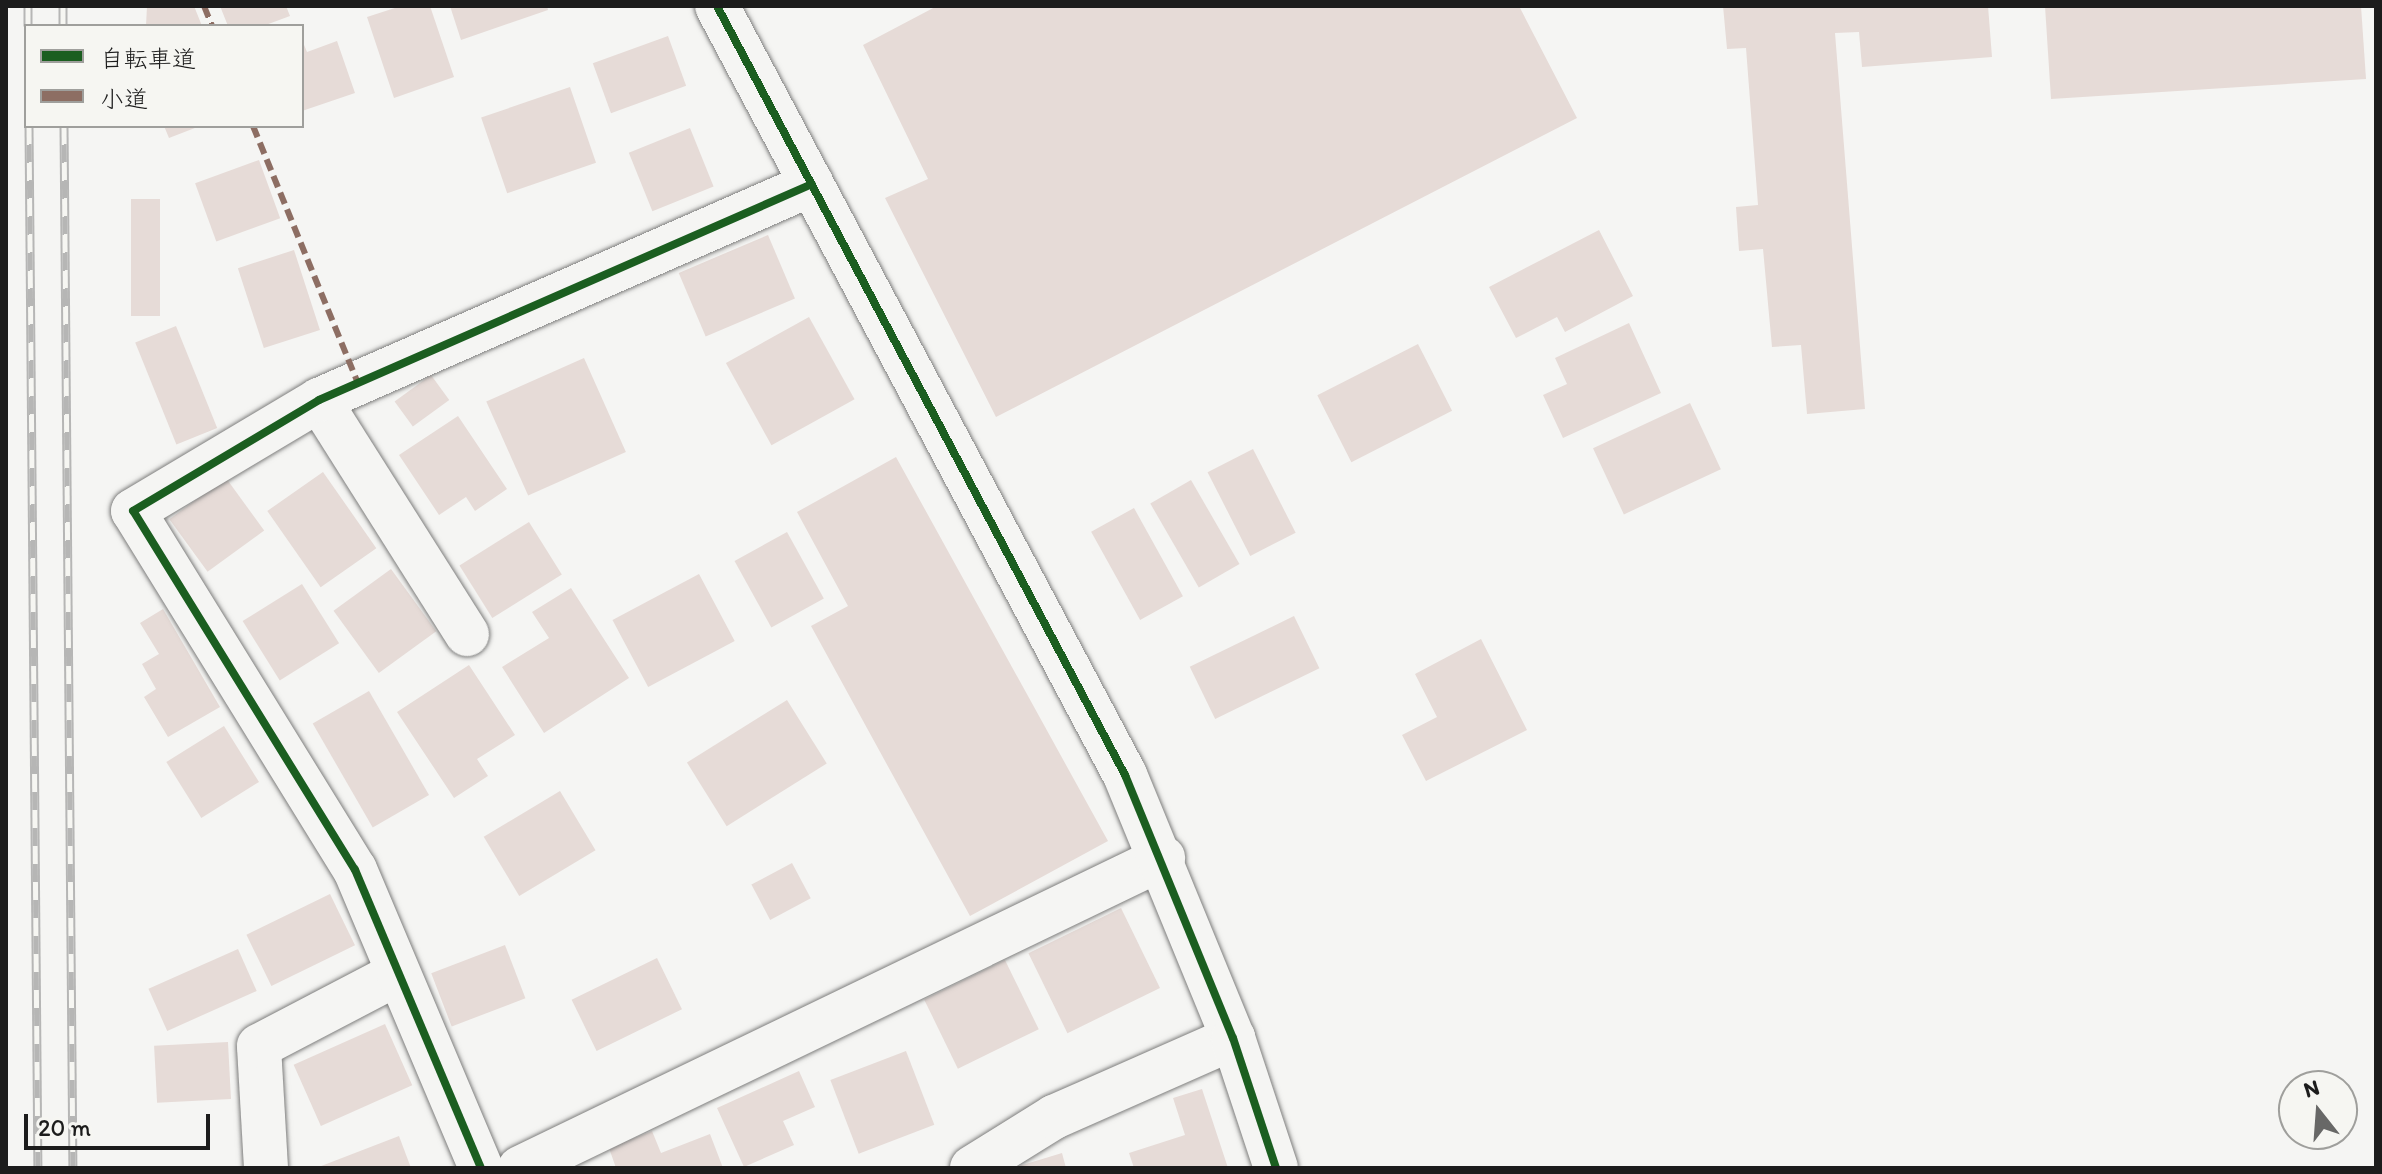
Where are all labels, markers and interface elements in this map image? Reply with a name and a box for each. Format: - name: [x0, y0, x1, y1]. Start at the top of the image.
- legend: [24, 24, 304, 128]
- text: 自転車道: [100, 44, 196, 73]
- text: 小道: [100, 84, 148, 113]
- north arrow: [2278, 1070, 2358, 1150]
- text: N: [2300, 1073, 2322, 1104]
- scale bar: [28, 1098, 214, 1148]
- text: 20 m: [38, 1113, 91, 1142]

